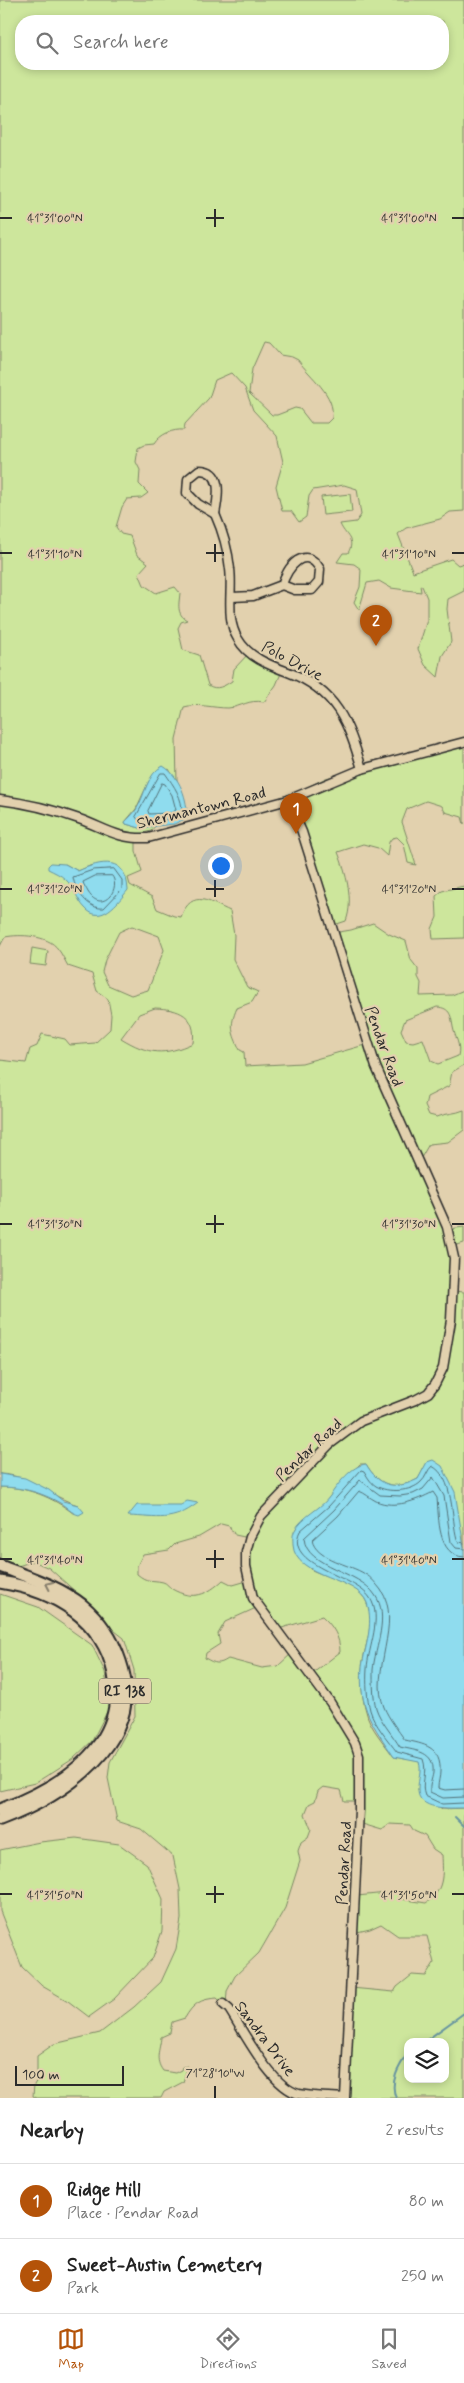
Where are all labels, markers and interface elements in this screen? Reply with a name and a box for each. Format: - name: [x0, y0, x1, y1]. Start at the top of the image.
- search box: [15, 15, 449, 70]
- icon: search: [33, 29, 61, 57]
- text: Search here: [73, 30, 169, 55]
- text: 41°31'00"N: [27, 211, 83, 227]
- text: 41°31'00"N: [381, 211, 437, 227]
- text: 41°31'10"N: [28, 547, 82, 563]
- text: 41°31'10"N: [382, 547, 436, 563]
- pin: 2: [360, 605, 392, 646]
- street label: Polo Drive: [258, 636, 327, 686]
- street label: Shermantown Road: [135, 782, 268, 835]
- pin: 1: [280, 793, 312, 834]
- your location: [208, 853, 234, 879]
- text: 41°31'20"N: [28, 882, 82, 898]
- text: 41°31'20"N: [382, 882, 436, 898]
- street label: Pendar Road: [359, 1003, 408, 1090]
- text: 41°31'30"N: [28, 1217, 82, 1233]
- text: 41°31'30"N: [382, 1217, 436, 1233]
- street label: Pendar Road: [271, 1414, 347, 1486]
- text: 41°31'40"N: [27, 1553, 83, 1569]
- text: 41°31'40"N: [381, 1553, 437, 1569]
- one-way arrow: [45, 1581, 54, 1592]
- road number: RI 138: [99, 1678, 151, 1704]
- street label: Pendar Road: [332, 1821, 357, 1906]
- text: 41°31'50"N: [27, 1888, 83, 1904]
- text: 41°31'50"N: [381, 1888, 437, 1904]
- street label: Sandra Drive: [230, 1997, 300, 2081]
- map controls: [404, 2038, 449, 2083]
- button: layers: [404, 2038, 449, 2083]
- scale bar: [15, 2063, 124, 2086]
- text: 100 m: [22, 2066, 60, 2084]
- text: 71°28'10"W: [186, 2066, 245, 2082]
- text: Nearby: [20, 2117, 84, 2145]
- text: 2 results: [386, 2120, 444, 2141]
- text: Ridge Hill: [67, 2178, 141, 2203]
- text: 1: [32, 2191, 40, 2212]
- text: 80 m: [409, 2191, 444, 2212]
- text: Place · Pendar Road: [67, 2203, 199, 2224]
- text: Sweet-Austin Cemetery: [67, 2253, 262, 2278]
- text: 2: [32, 2266, 40, 2287]
- text: 250 m: [401, 2266, 444, 2287]
- text: Park: [67, 2278, 99, 2299]
- tab: Map: [57, 2325, 85, 2373]
- tab: Directions: [200, 2325, 257, 2373]
- tab: Saved: [371, 2325, 407, 2373]

